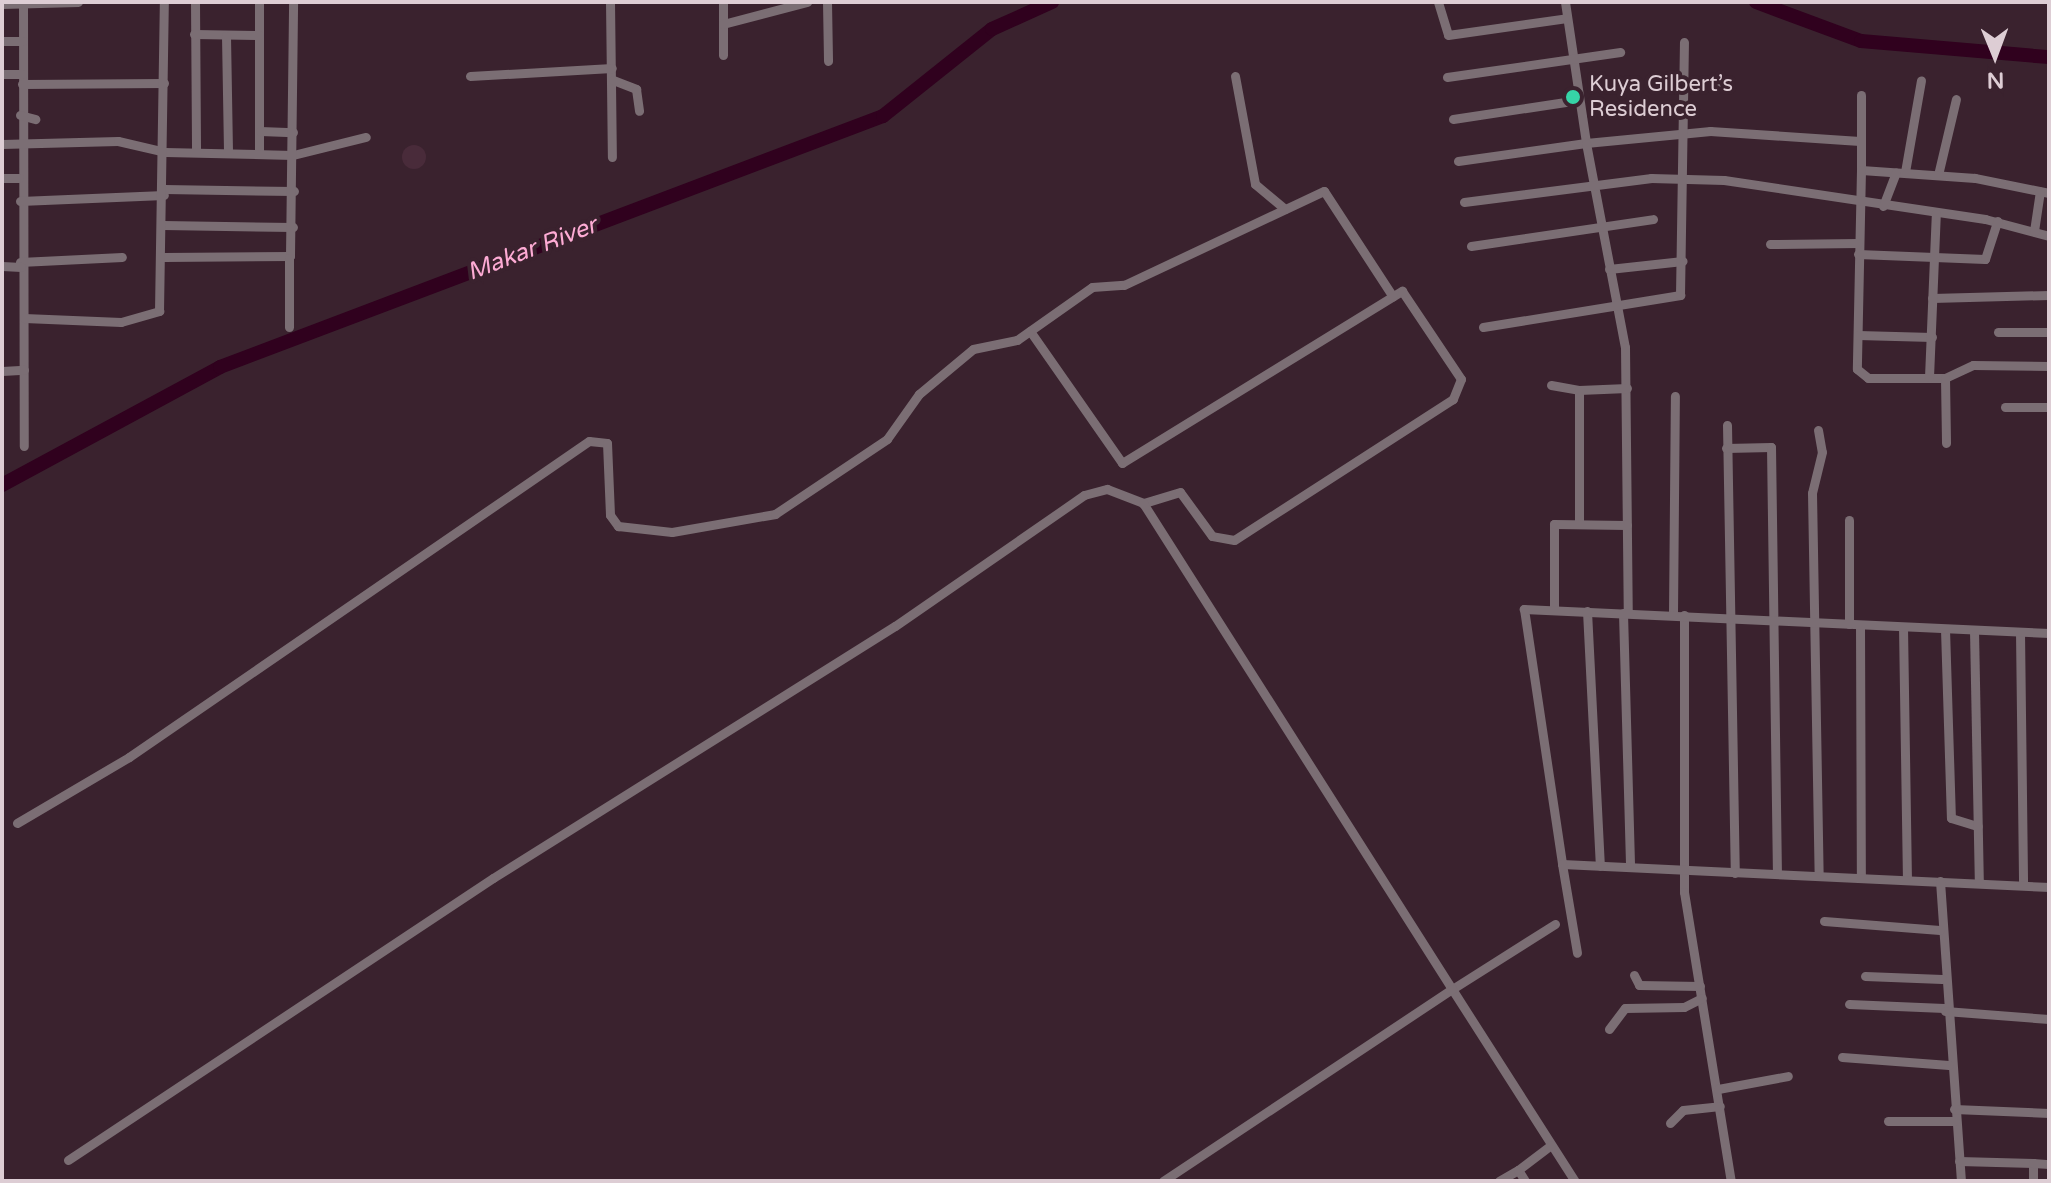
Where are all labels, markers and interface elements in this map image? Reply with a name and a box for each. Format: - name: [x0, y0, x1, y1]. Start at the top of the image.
- north arrow: [1955, 16, 2035, 96]
- text: N: [1986, 67, 2004, 93]
- place label: Kuya Gilbert’s Residence: [1589, 71, 1733, 122]
- marker: Kuya Gilbert’s Residence: [1564, 88, 1582, 106]
- water label: Makar River: [463, 211, 601, 287]

